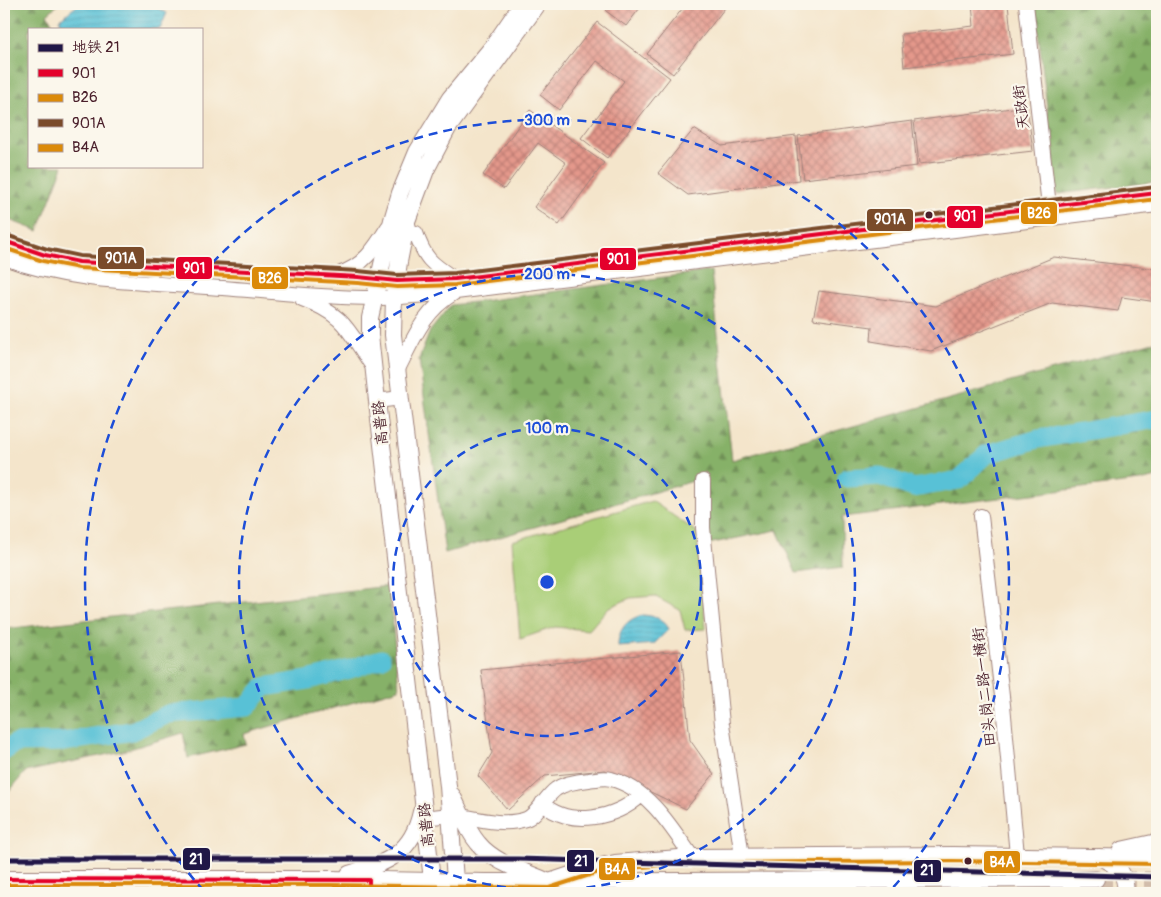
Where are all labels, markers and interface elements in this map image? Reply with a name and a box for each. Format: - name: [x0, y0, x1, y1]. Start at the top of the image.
- legend: [28, 28, 202, 168]
- text: 地铁 21: [72, 38, 120, 57]
- text: 901: [72, 64, 96, 83]
- street label: 天政街: [1009, 83, 1034, 130]
- text: B26: [72, 88, 98, 107]
- text: 300 m: [524, 111, 570, 130]
- text: 901A: [72, 114, 106, 133]
- text: B4A: [72, 138, 99, 157]
- line badge: B26: [1020, 201, 1058, 225]
- line badge: 901: [946, 205, 984, 229]
- text: B26: [1027, 205, 1051, 222]
- line badge: 901A: [866, 208, 914, 232]
- text: 901: [954, 208, 976, 225]
- unlabelled marker: [924, 210, 934, 220]
- text: 901A: [874, 211, 906, 228]
- line badge: 901A: [97, 246, 145, 270]
- line badge: 901: [599, 247, 637, 271]
- text: 901A: [105, 250, 137, 267]
- text: 901: [607, 251, 629, 268]
- line badge: 901: [175, 256, 213, 280]
- text: 901: [183, 260, 205, 277]
- text: 200 m: [524, 265, 570, 284]
- line badge: B26: [251, 266, 289, 290]
- text: B26: [258, 270, 282, 287]
- street label: 高普路: [369, 400, 392, 446]
- text: 100 m: [526, 419, 568, 438]
- centre of rings: [538, 573, 556, 591]
- street label: 田头岗二路一横街: [969, 626, 1000, 748]
- street label: 高普路: [415, 802, 438, 848]
- line badge: 21: [182, 847, 211, 871]
- line badge: 21: [566, 849, 595, 873]
- line badge: B4A: [983, 850, 1021, 874]
- text: 21: [189, 851, 203, 868]
- text: 21: [574, 853, 588, 870]
- text: B4A: [989, 854, 1015, 871]
- unlabelled marker: [963, 856, 973, 866]
- line badge: B4A: [598, 857, 636, 881]
- line badge: 21: [913, 859, 942, 883]
- text: B4A: [604, 861, 630, 878]
- text: 21: [920, 862, 934, 879]

